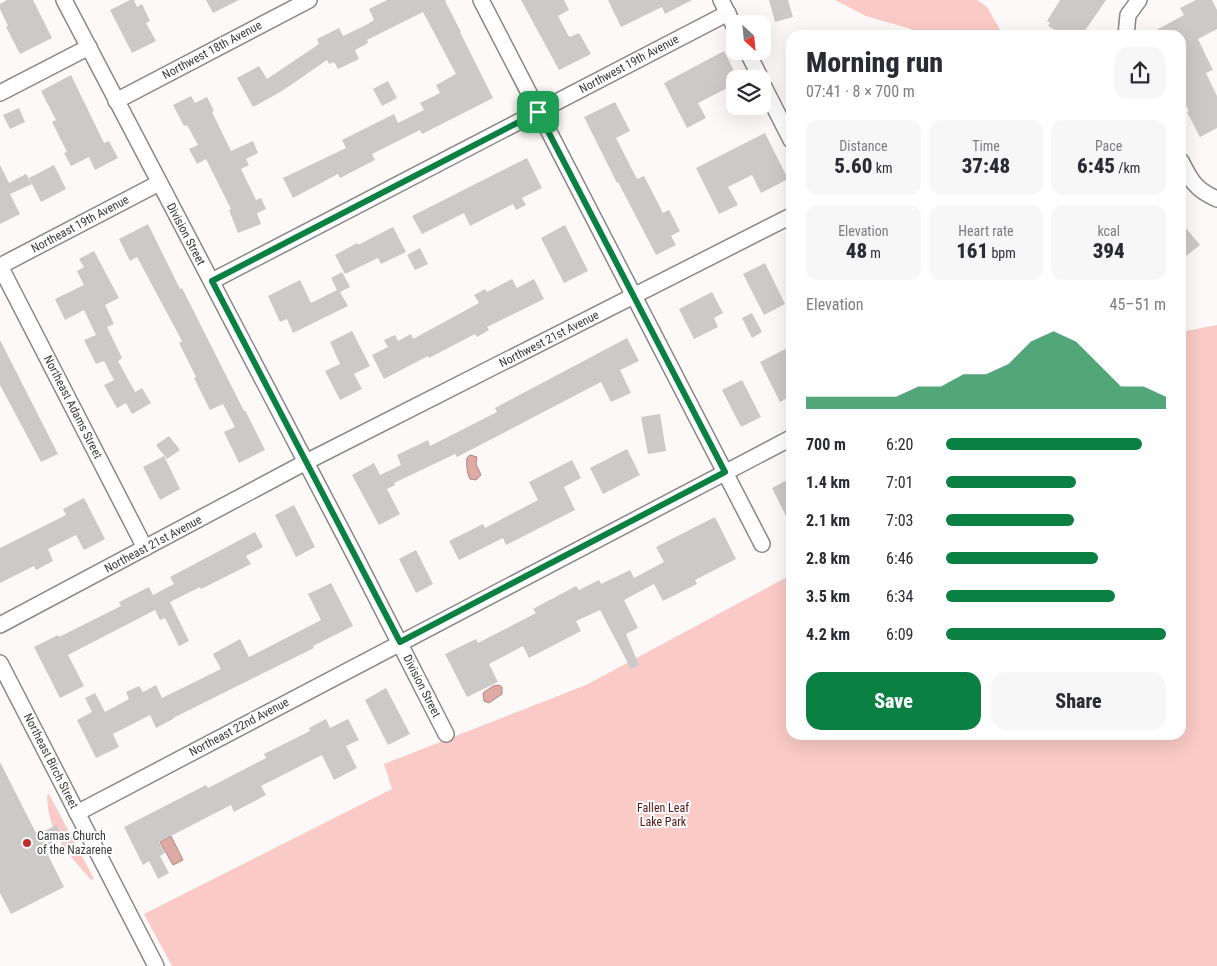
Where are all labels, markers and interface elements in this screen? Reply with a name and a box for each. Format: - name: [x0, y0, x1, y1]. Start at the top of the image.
- north arrow: [726, 15, 771, 60]
- map controls: [726, 15, 771, 115]
- street label: Northwest 18th Avenue: [160, 18, 264, 82]
- street label: Northwest 19th Avenue: [577, 32, 681, 96]
- text: Morning run: [806, 46, 943, 79]
- button: share: [1114, 47, 1166, 99]
- button: layers: [726, 70, 771, 115]
- text: 07:41 · 8 × 700 m: [806, 82, 915, 101]
- pin: [517, 91, 559, 133]
- icon: arrive: [524, 98, 552, 126]
- text: Distance: [839, 138, 887, 154]
- text: Time: [972, 138, 1000, 154]
- text: Pace: [1095, 138, 1122, 154]
- text: 5.60: [834, 154, 872, 178]
- text: 37:48: [962, 154, 1010, 178]
- text: 6:45: [1077, 154, 1115, 178]
- text: km: [872, 160, 893, 176]
- text: /km: [1115, 160, 1140, 176]
- street label: Northeast 19th Avenue: [29, 192, 131, 256]
- street label: Division Street: [164, 201, 208, 268]
- text: Elevation: [838, 223, 889, 239]
- text: Heart rate: [958, 223, 1014, 239]
- text: kcal: [1097, 223, 1120, 239]
- text: 48: [846, 239, 867, 263]
- text: 161: [956, 239, 988, 263]
- text: 394: [1093, 239, 1125, 263]
- text: m: [867, 245, 881, 261]
- text: bpm: [988, 245, 1016, 261]
- text: Elevation: [806, 295, 864, 314]
- text: 45–51 m: [1110, 295, 1166, 314]
- street label: Northwest 21st Avenue: [497, 308, 602, 370]
- street label: Northeast Adams Street: [41, 353, 105, 461]
- text: 700 m: [806, 435, 846, 454]
- text: 6:20: [886, 435, 913, 454]
- text: 1.4 km: [806, 473, 850, 492]
- text: 7:01: [886, 473, 913, 492]
- text: 2.1 km: [806, 511, 850, 530]
- text: 7:03: [886, 511, 913, 530]
- street label: Northeast 21st Avenue: [102, 512, 204, 576]
- text: 2.8 km: [806, 549, 850, 568]
- text: 6:46: [886, 549, 913, 568]
- text: 3.5 km: [806, 587, 850, 606]
- text: 6:34: [886, 587, 913, 606]
- text: 4.2 km: [806, 625, 850, 644]
- text: 6:09: [886, 625, 913, 644]
- street label: Division Street: [400, 652, 444, 720]
- button: Save: [806, 672, 981, 730]
- button: Share: [991, 672, 1166, 730]
- street label: Northeast 22nd Avenue: [187, 695, 292, 759]
- street label: Northeast Birch Street: [21, 711, 81, 811]
- park label: Fallen Leaf Lake Park: [637, 801, 689, 829]
- place label: Camas Church of the Nazarene: [37, 829, 112, 857]
- marker: Camas Church of the Nazarene: [21, 837, 33, 849]

